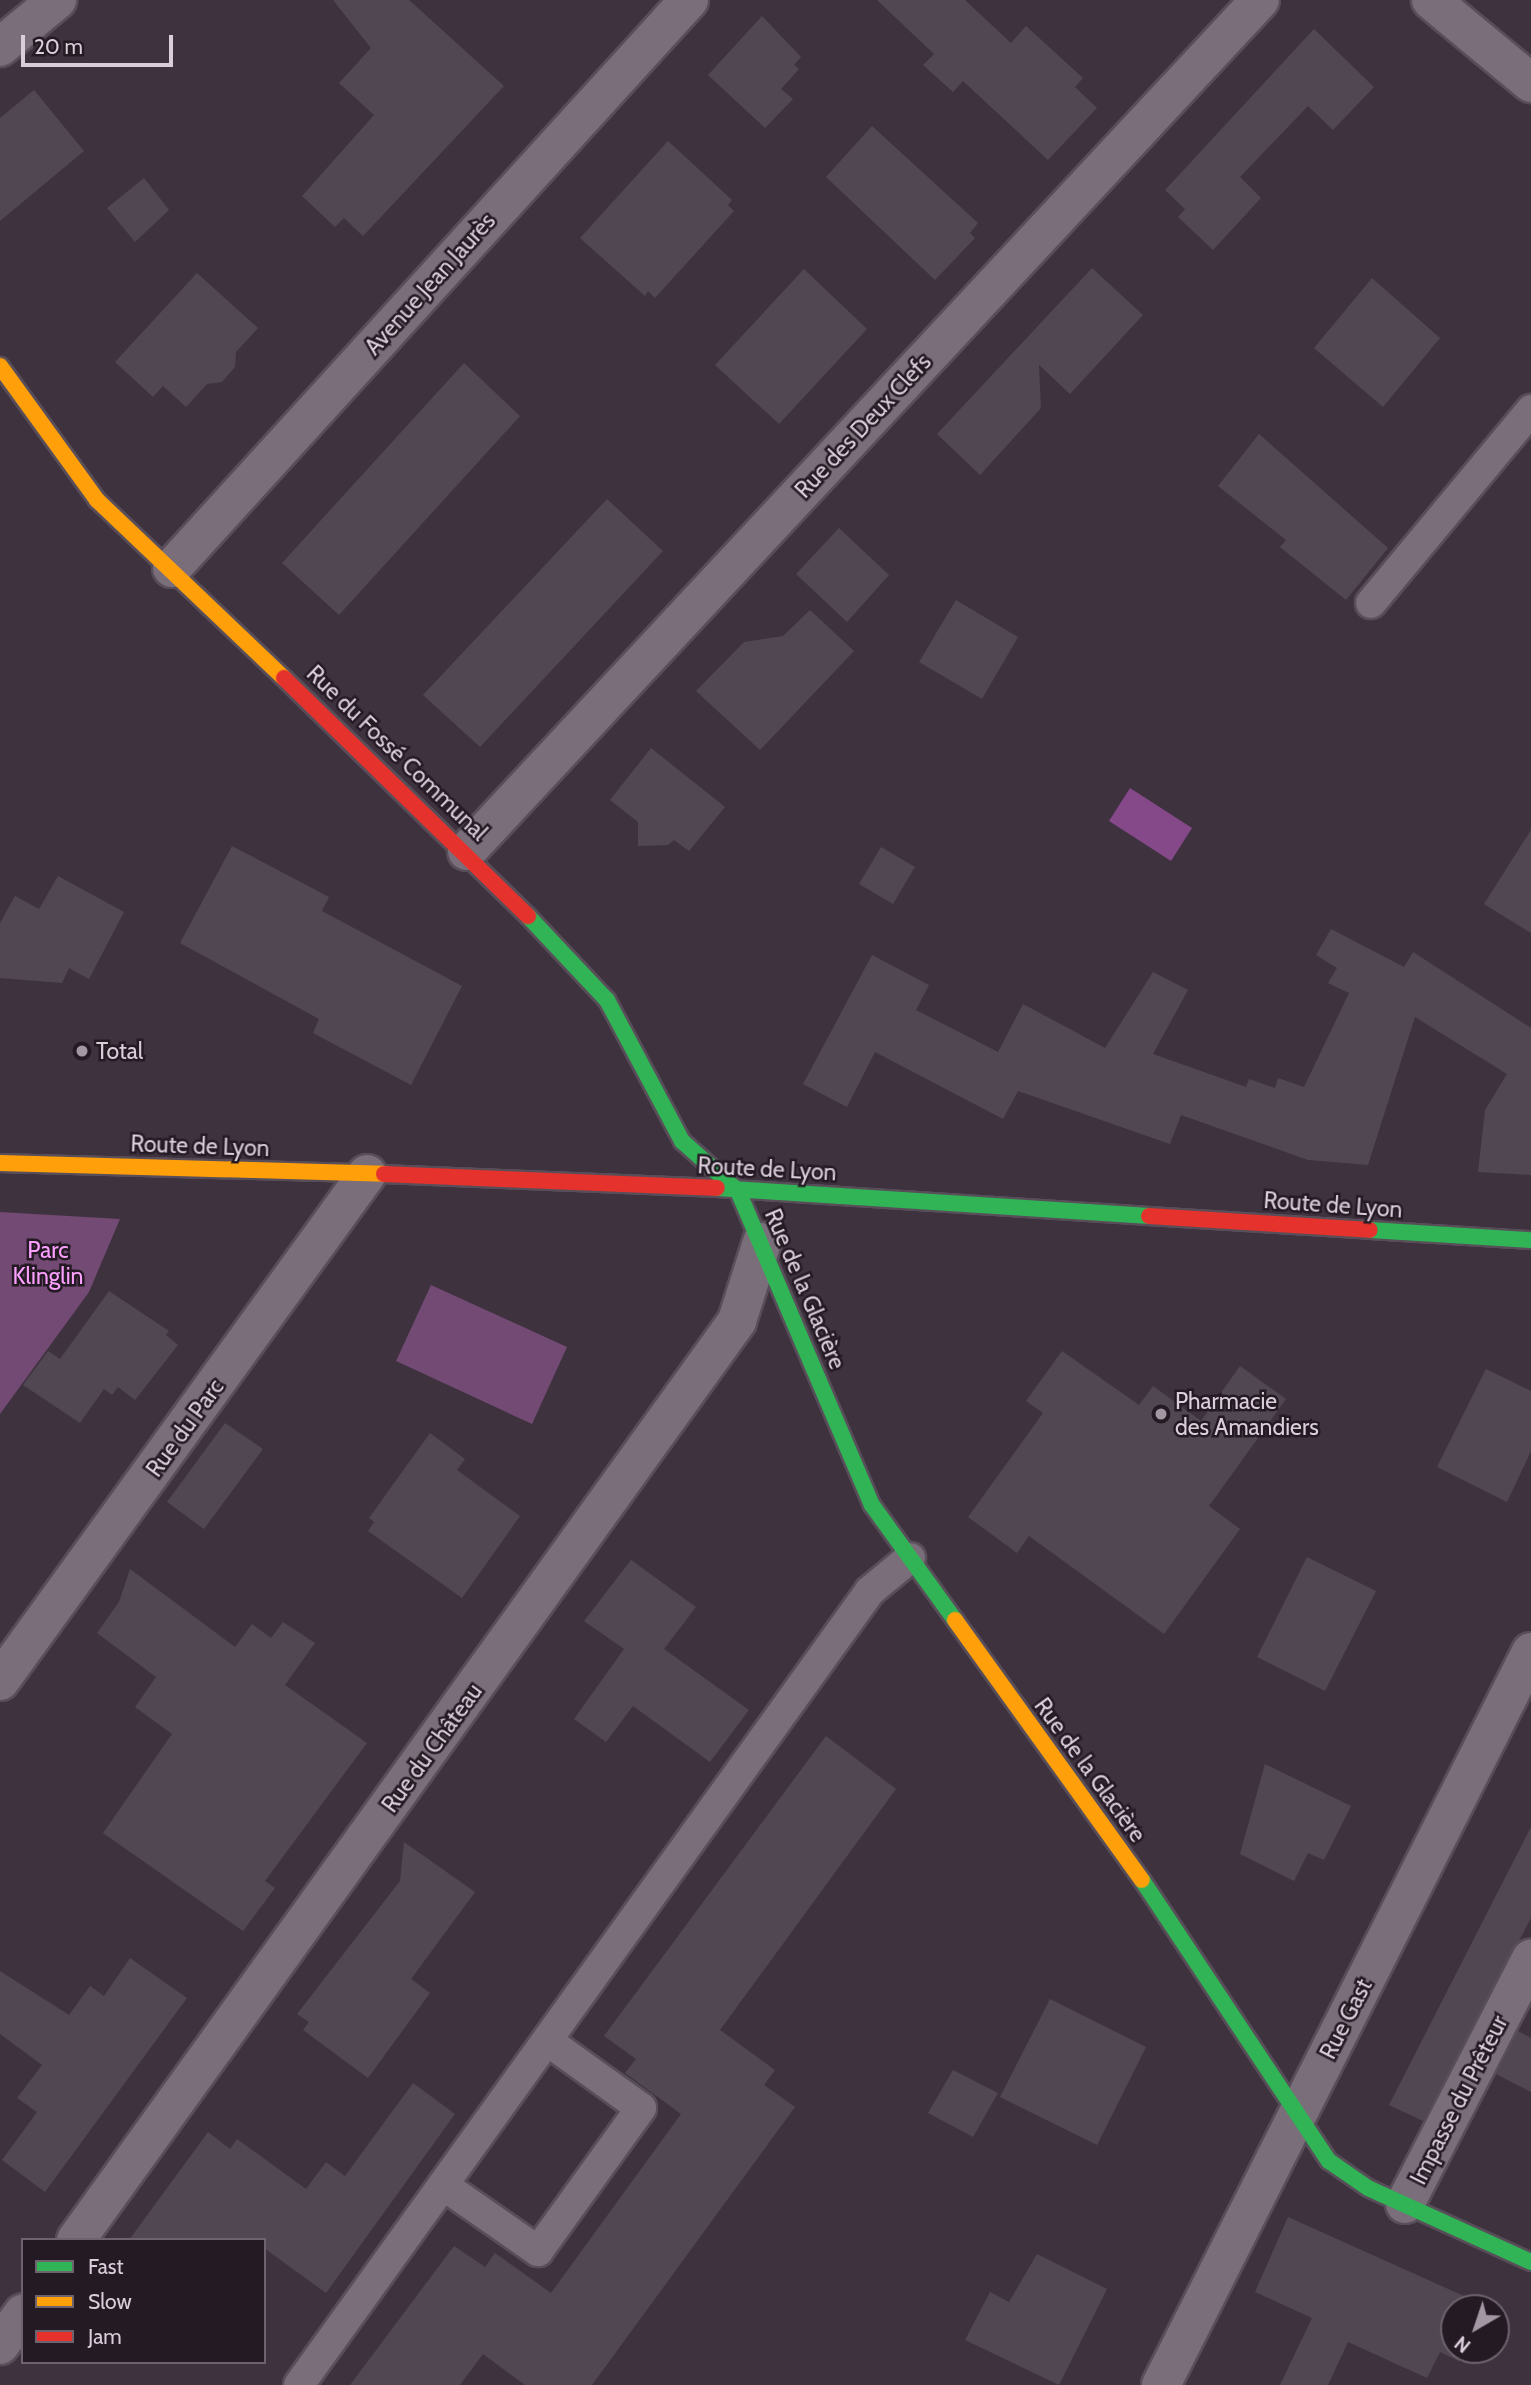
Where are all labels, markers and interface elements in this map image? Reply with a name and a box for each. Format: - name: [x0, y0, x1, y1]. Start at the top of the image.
- scale bar: [24, 21, 177, 65]
- text: 20 m: [34, 34, 83, 59]
- street label: Avenue Jean Jaurès: [359, 207, 501, 361]
- street label: Rue des Deux Clefs: [789, 348, 937, 504]
- street label: Rue du Fossé Communal: [301, 660, 493, 846]
- place label: Total: [96, 1037, 143, 1065]
- marker: Total: [74, 1043, 90, 1059]
- street label: Route de Lyon: [130, 1130, 270, 1162]
- street label: Route de Lyon: [697, 1152, 837, 1186]
- street label: Route de Lyon: [1263, 1186, 1403, 1224]
- street label: Rue de la Glacière: [759, 1205, 851, 1373]
- park label: Parc Klinglin: [13, 1236, 83, 1290]
- street label: Rue du Parc: [140, 1374, 230, 1482]
- place label: Pharmacie des Amandiers: [1175, 1387, 1319, 1441]
- marker: Pharmacie des Amandiers: [1153, 1406, 1169, 1422]
- street label: Rue du Château: [376, 1678, 488, 1818]
- street label: Rue de la Glacière: [1028, 1692, 1152, 1848]
- street label: Rue Gast: [1314, 1974, 1378, 2064]
- street label: Impasse du Prêteur: [1404, 2011, 1514, 2189]
- legend: [21, 2238, 266, 2364]
- text: Fast: [88, 2254, 124, 2279]
- text: Slow: [88, 2289, 132, 2314]
- north arrow: [1440, 2294, 1510, 2364]
- text: Jam: [88, 2324, 122, 2349]
- text: N: [1450, 2331, 1475, 2357]

